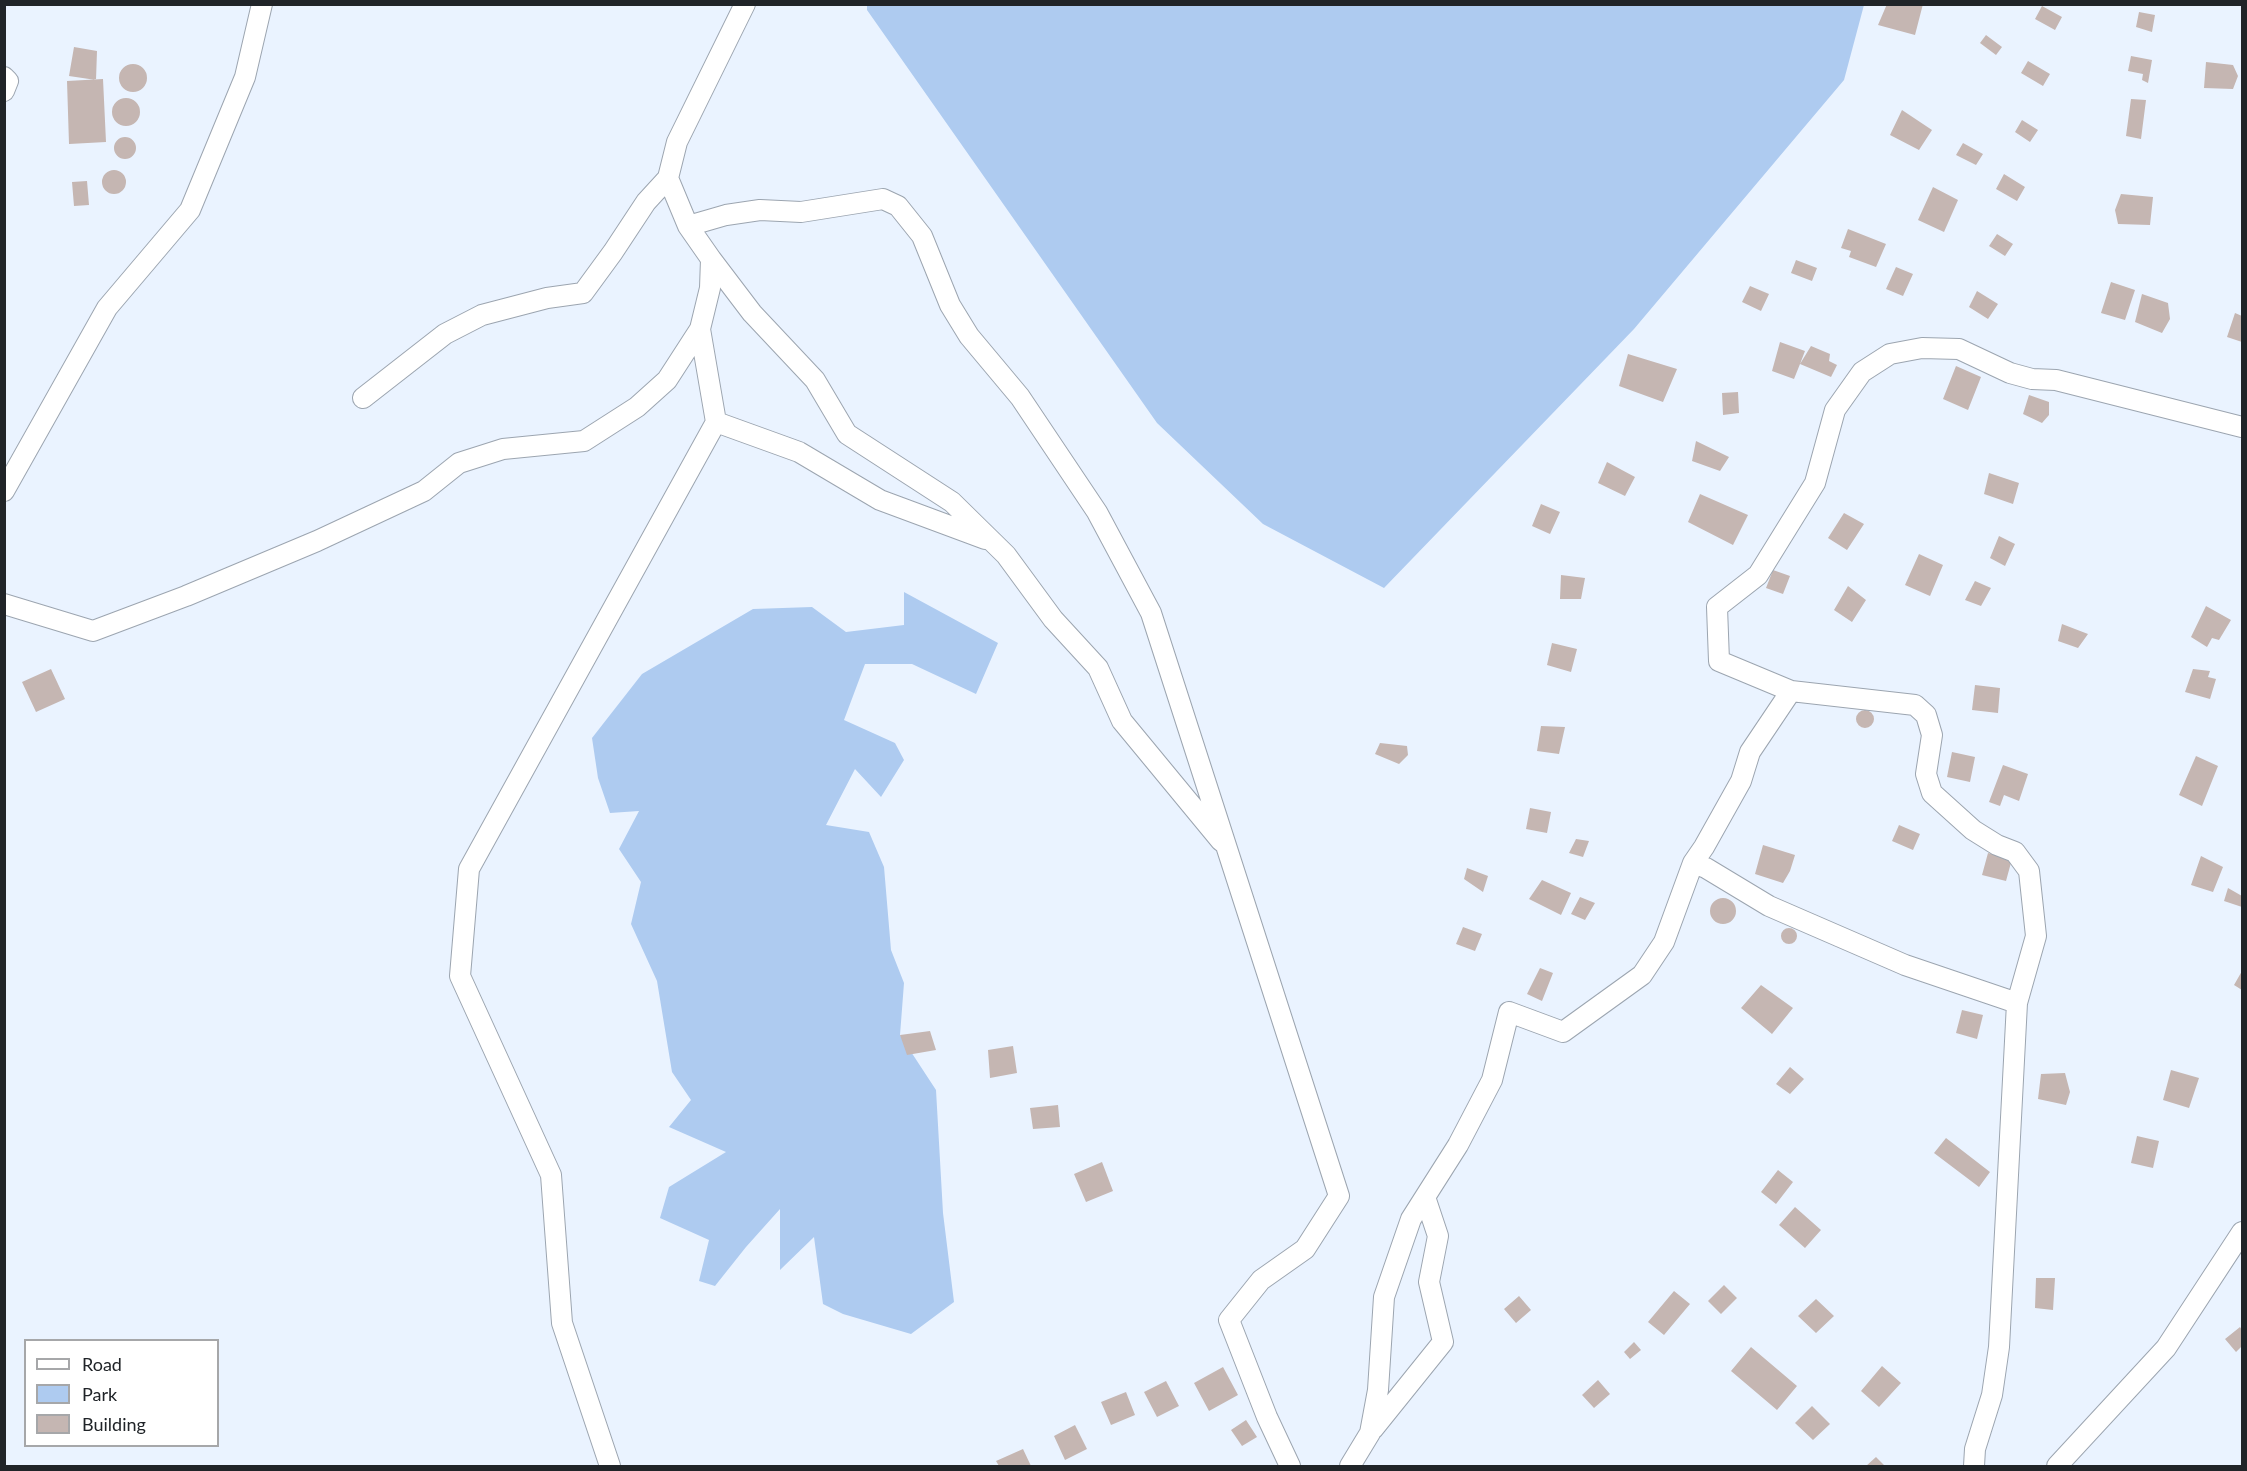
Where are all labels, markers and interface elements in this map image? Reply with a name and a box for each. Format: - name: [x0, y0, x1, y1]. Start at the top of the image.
- legend: [24, 1339, 219, 1447]
- text: Road: [82, 1353, 122, 1375]
- text: Park: [82, 1383, 117, 1405]
- text: Building: [82, 1413, 146, 1435]

